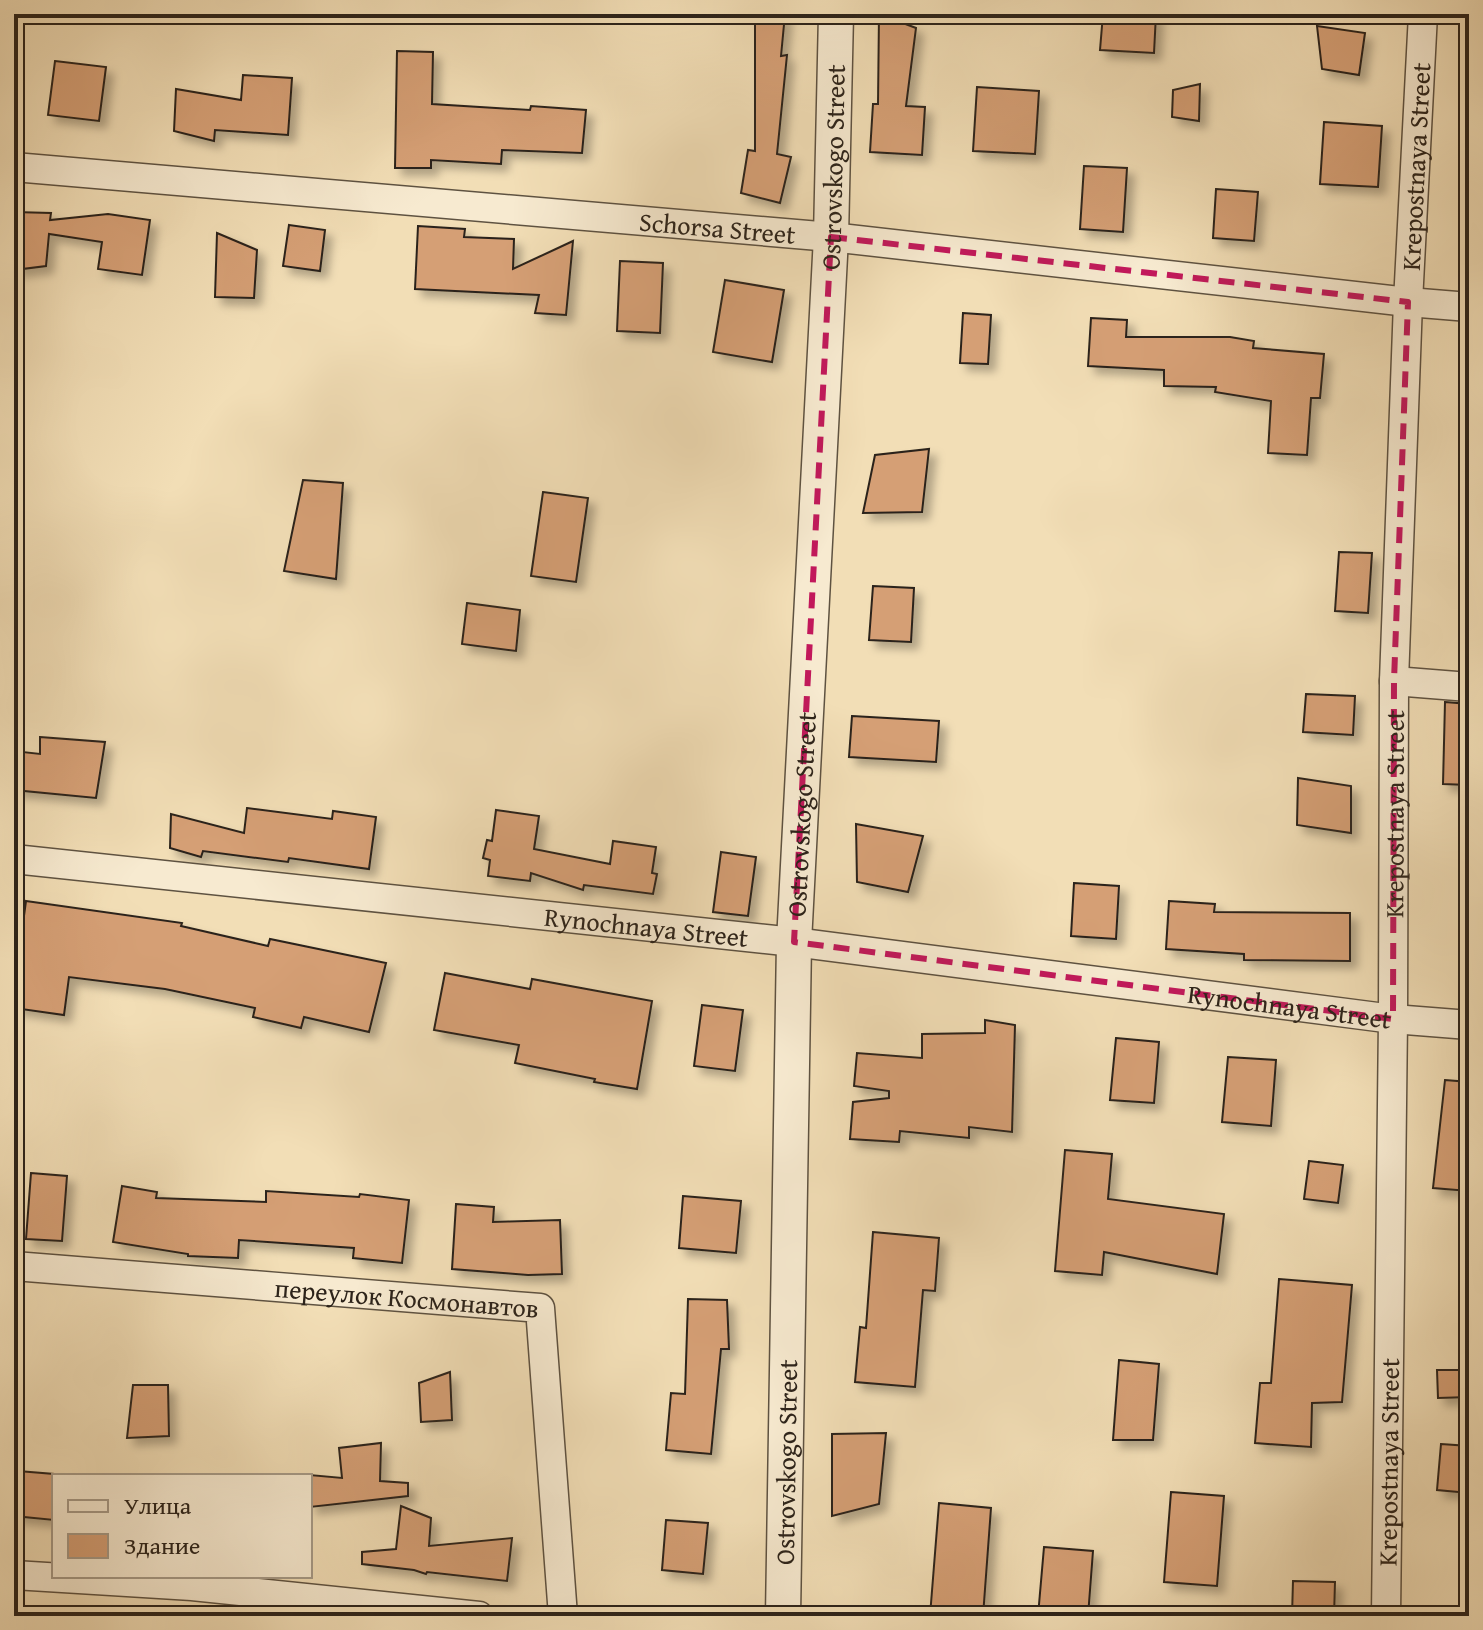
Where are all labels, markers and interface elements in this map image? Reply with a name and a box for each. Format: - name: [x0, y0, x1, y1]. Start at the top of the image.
- street label: Krepostnaya Street: [1390, 62, 1440, 271]
- street label: Ostrovskogo Street: [810, 64, 854, 271]
- street label: Schorsa Street: [638, 201, 797, 253]
- street label: Krepostnaya Street: [1374, 710, 1413, 918]
- street label: Ostrovskogo Street: [776, 711, 826, 918]
- street label: Rynochnaya Street: [543, 896, 750, 957]
- street label: Rynochnaya Street: [1185, 973, 1394, 1038]
- street label: переулок Космонавтов: [273, 1267, 540, 1327]
- street label: Krepostnaya Street: [1367, 1358, 1409, 1566]
- street label: Ostrovskogo Street: [764, 1359, 807, 1565]
- legend: [52, 1474, 312, 1578]
- text: Улица: [124, 1488, 192, 1523]
- text: Здание: [124, 1528, 200, 1563]

